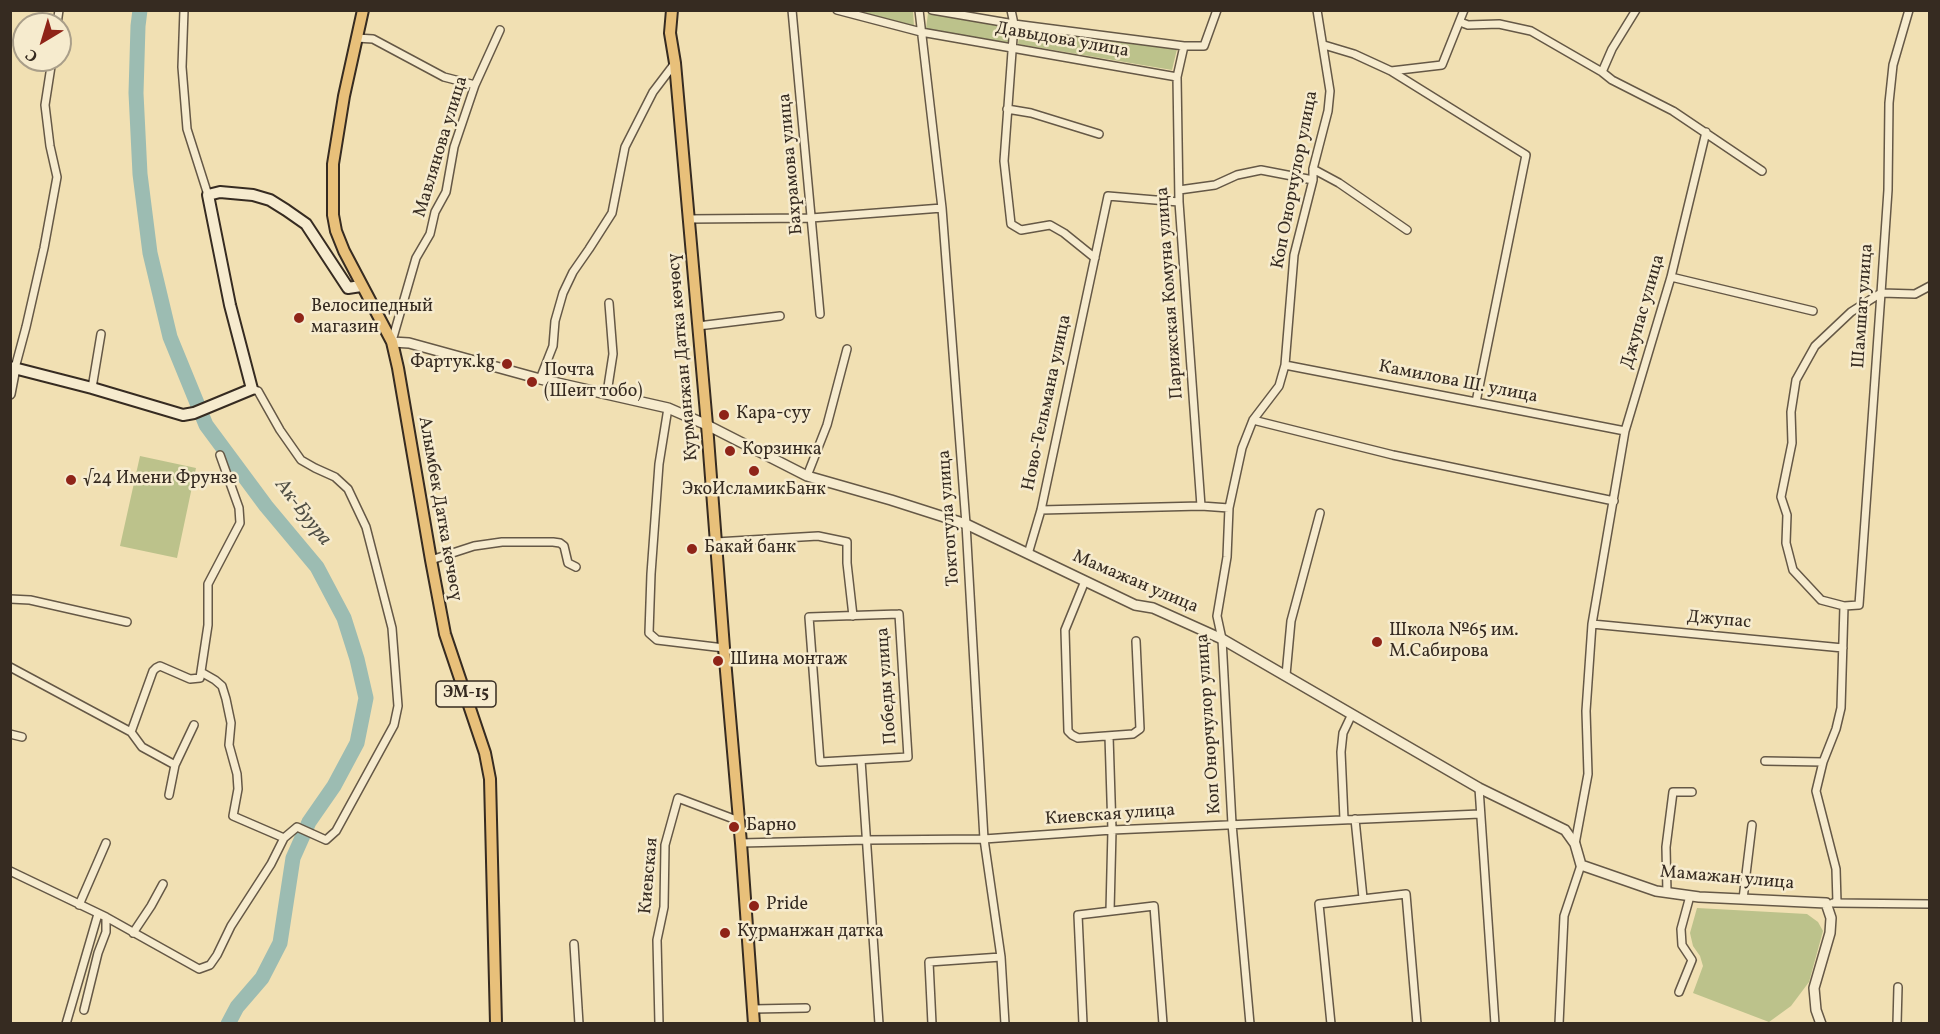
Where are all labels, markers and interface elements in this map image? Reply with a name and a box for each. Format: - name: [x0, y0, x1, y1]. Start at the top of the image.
- north arrow: [12, 12, 72, 72]
- street label: Давыдова улица: [993, 19, 1131, 63]
- text: С: [21, 43, 43, 66]
- street label: Мавлянова улица: [410, 74, 474, 220]
- street label: Коп Онорчулор улица: [1268, 89, 1324, 271]
- street label: Бахрамова улица: [775, 92, 809, 236]
- street label: Парижская Комуна улица: [1153, 186, 1189, 400]
- street label: Шамшат улица: [1849, 243, 1879, 369]
- street label: Курманжан Датка көчөсү: [664, 252, 704, 462]
- street label: Джупас улица: [1617, 252, 1671, 372]
- place label: Велосипедный магазин: [311, 297, 433, 340]
- marker: Велосипедный магазин: [292, 311, 306, 325]
- street label: Ново-Тельмана улица: [1019, 313, 1077, 493]
- place label: Фартук.kg: [410, 353, 495, 375]
- marker: Фартук.kg: [500, 357, 514, 371]
- street label: Камилова Ш. улица: [1377, 357, 1539, 409]
- place label: Почта (Шеит тобо): [544, 361, 642, 404]
- marker: Почта (Шеит тобо): [525, 375, 539, 389]
- place label: Кара-суу: [736, 404, 811, 426]
- marker: Кара-суу: [717, 408, 731, 422]
- street label: Алымбек Датка көчөсү: [412, 415, 466, 603]
- place label: Корзинка: [742, 440, 822, 462]
- marker: Корзинка: [723, 444, 737, 458]
- street label: Токтогула улица: [934, 449, 966, 587]
- marker: ЭкоИсламикБанк: [747, 464, 761, 478]
- place label: √24 Имени Фрунзе: [83, 469, 237, 491]
- marker: √24 Имени Фрунзе: [64, 473, 78, 487]
- water label: Ак-Буура: [268, 475, 336, 551]
- place label: ЭкоИсламикБанк: [682, 480, 826, 502]
- place label: Бакай банк: [704, 538, 796, 560]
- marker: Бакай банк: [685, 542, 699, 556]
- street label: Мамажан улица: [1069, 547, 1201, 619]
- street label: Джупас: [1686, 607, 1752, 635]
- place label: Школа №65 им. М.Сабирова: [1389, 621, 1518, 664]
- street label: Победы улица: [873, 627, 903, 745]
- street label: Коп Онорчулор улица: [1193, 633, 1227, 815]
- marker: Школа №65 им. М.Сабирова: [1370, 635, 1384, 649]
- place label: Шина монтаж: [730, 650, 848, 672]
- marker: Шина монтаж: [711, 654, 725, 668]
- road number: ЭМ-15: [436, 681, 496, 707]
- street label: Киевская улица: [1044, 801, 1176, 831]
- place label: Барно: [746, 816, 796, 838]
- marker: Барно: [727, 820, 741, 834]
- street label: Киевская: [636, 837, 664, 915]
- street label: Мамажан улица: [1659, 862, 1795, 896]
- place label: Pride: [766, 895, 808, 917]
- marker: Pride: [747, 899, 761, 913]
- place label: Курманжан датка: [737, 922, 884, 944]
- marker: Курманжан датка: [718, 926, 732, 940]

